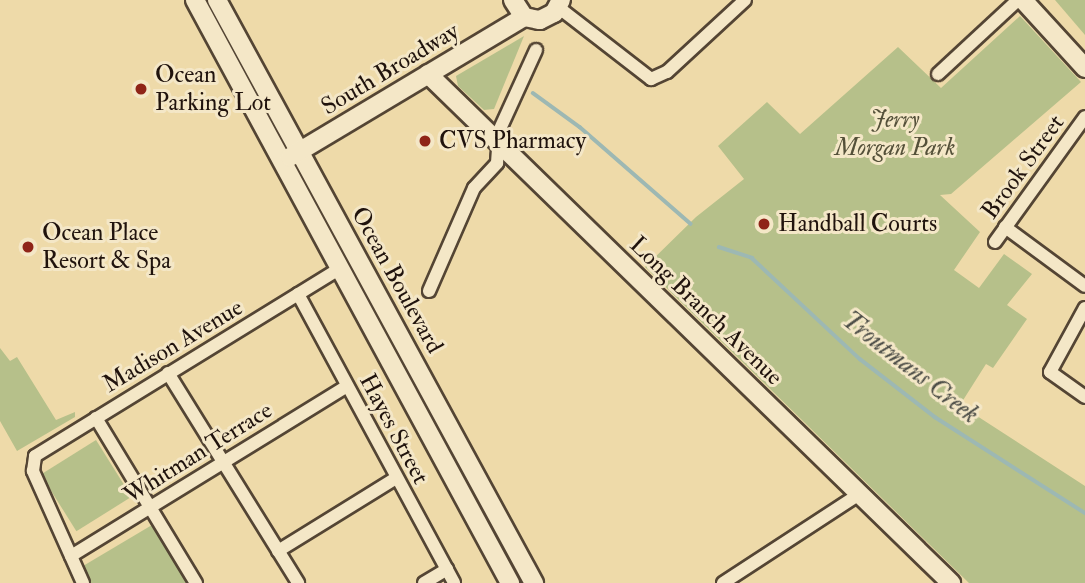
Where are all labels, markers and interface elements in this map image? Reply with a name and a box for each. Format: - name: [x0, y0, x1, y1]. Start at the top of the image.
- street label: South Broadway: [316, 17, 464, 121]
- place label: Ocean Parking Lot: [155, 61, 271, 117]
- marker: Ocean Parking Lot: [133, 81, 149, 97]
- park label: Jerry Morgan Park: [835, 106, 955, 162]
- street label: Brook Street: [976, 109, 1070, 225]
- place label: CVS Pharmacy: [439, 127, 586, 155]
- marker: CVS Pharmacy: [417, 133, 433, 149]
- street label: Ocean Boulevard: [345, 202, 449, 358]
- place label: Handball Courts: [778, 210, 937, 238]
- marker: Handball Courts: [756, 216, 772, 232]
- place label: Ocean Place Resort & Spa: [42, 219, 171, 275]
- street label: Long Branch Avenue: [623, 231, 789, 391]
- marker: Ocean Place Resort & Spa: [20, 239, 36, 255]
- street label: Madison Avenue: [98, 293, 248, 399]
- water label: Troutmans Creek: [836, 305, 984, 431]
- street label: Hayes Street: [353, 369, 435, 489]
- street label: Whitman Terrace: [119, 396, 277, 510]

